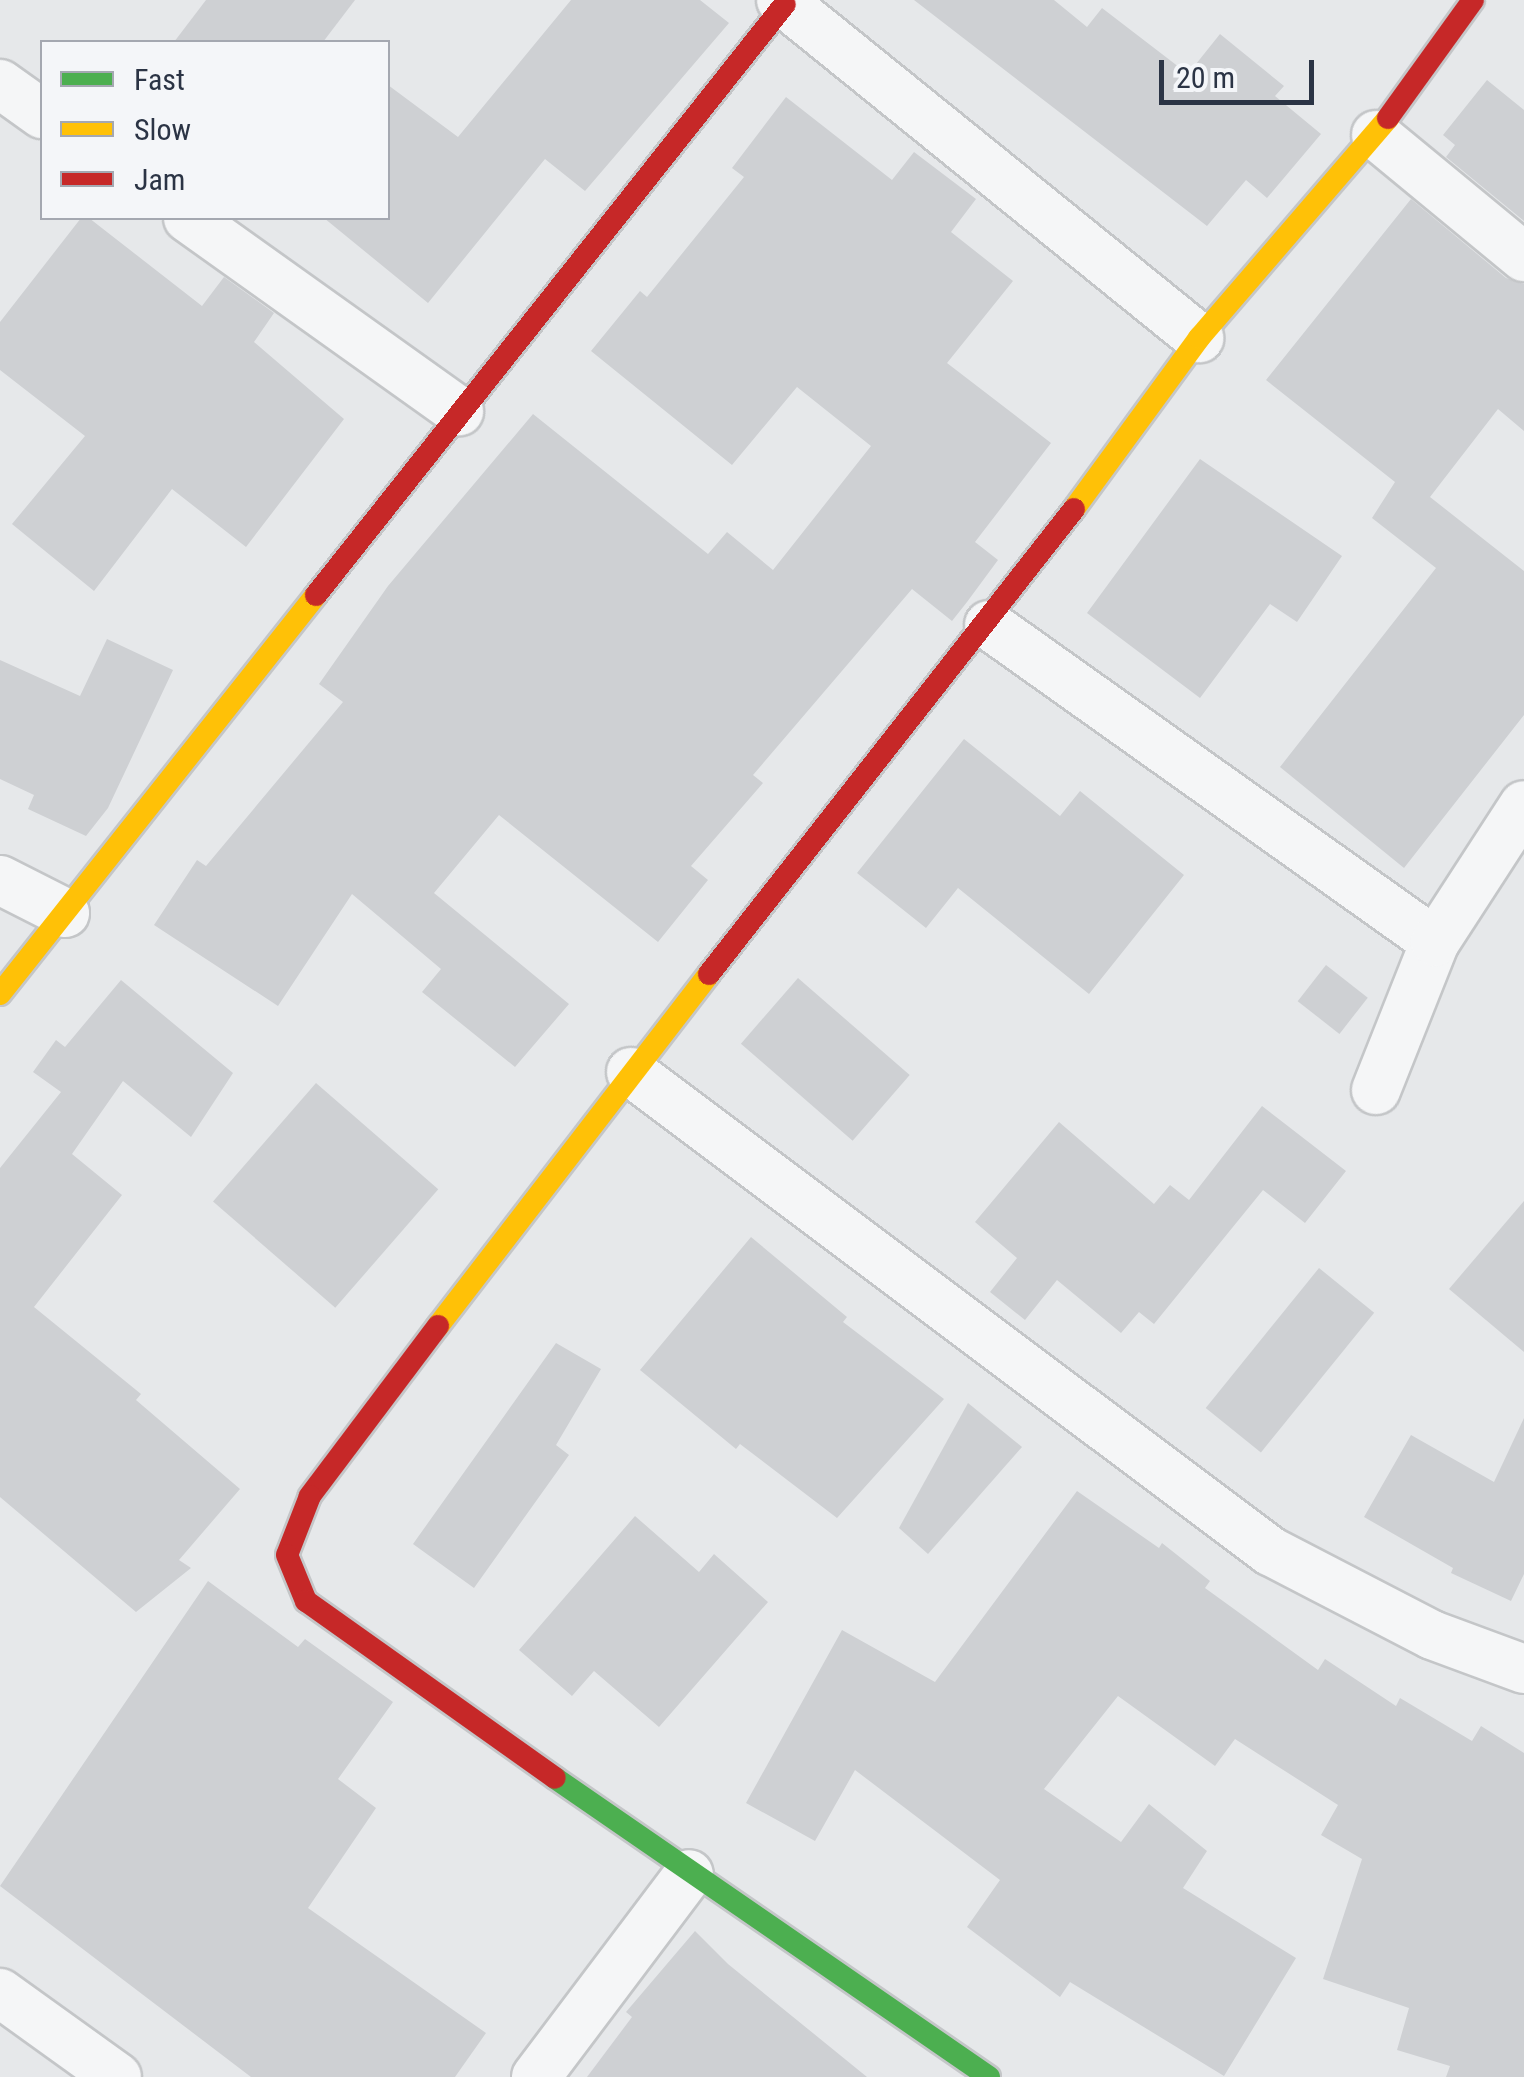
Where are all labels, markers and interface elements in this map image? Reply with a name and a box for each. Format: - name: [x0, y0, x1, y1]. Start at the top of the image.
- legend: [40, 40, 390, 220]
- scale bar: [1164, 40, 1319, 102]
- text: 20 m: [1176, 60, 1235, 95]
- text: Fast: [134, 62, 185, 97]
- text: Slow: [134, 112, 191, 147]
- text: Jam: [134, 162, 185, 197]

